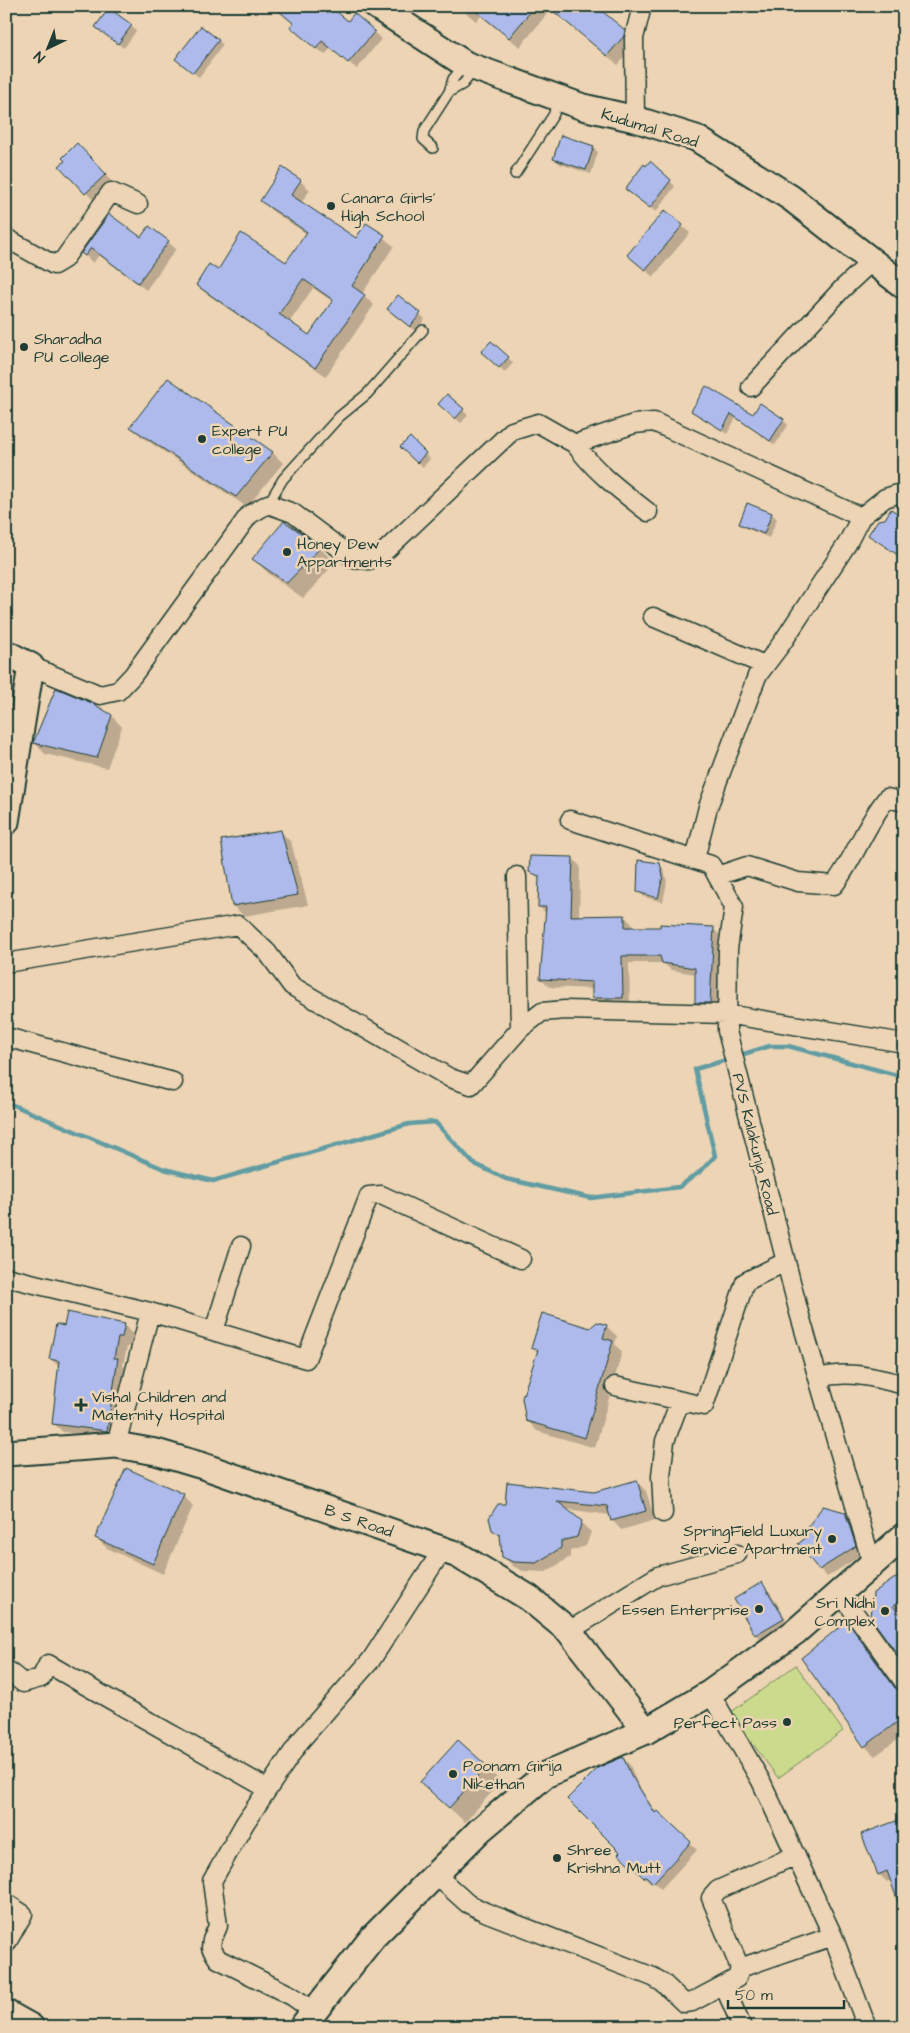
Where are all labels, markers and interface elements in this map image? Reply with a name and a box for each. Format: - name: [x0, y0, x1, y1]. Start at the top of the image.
- north arrow: [22, 22, 72, 72]
- text: N: [30, 46, 50, 67]
- street label: Kudumal Road: [598, 103, 701, 153]
- place label: Canara Girls' High School: [341, 187, 435, 228]
- marker: Canara Girls' High School: [325, 200, 337, 212]
- place label: Sharadha PU college: [34, 328, 110, 369]
- marker: Sharadha PU college: [18, 341, 30, 353]
- place label: Expert PU college: [212, 420, 287, 461]
- marker: Expert PU college: [196, 433, 208, 445]
- place label: Honey Dew Appartments: [297, 533, 392, 573]
- marker: Honey Dew Appartments: [281, 546, 293, 558]
- street label: PVS Kalakunja Road: [727, 1071, 783, 1217]
- place label: Vishal Children and Maternity Hospital: [92, 1386, 226, 1427]
- marker: Vishal Children and Maternity Hospital: [74, 1398, 88, 1412]
- street label: B S Road: [321, 1499, 396, 1543]
- place label: SpringField Luxury Service Apartment: [680, 1520, 823, 1560]
- marker: SpringField Luxury Service Apartment: [826, 1533, 838, 1545]
- place label: Sri Nidhi Complex: [815, 1592, 876, 1632]
- place label: Essen Enterprise: [622, 1599, 749, 1621]
- marker: Essen Enterprise: [753, 1603, 765, 1615]
- marker: Sri Nidhi Complex: [879, 1605, 891, 1617]
- place label: Perfect Pass: [674, 1712, 777, 1734]
- marker: Perfect Pass: [781, 1716, 793, 1728]
- place label: Poonam Girija Nikethan: [463, 1755, 562, 1795]
- marker: Poonam Girija Nikethan: [447, 1768, 459, 1780]
- place label: Shree Krishna Mutt: [567, 1839, 661, 1879]
- marker: Shree Krishna Mutt: [551, 1852, 563, 1864]
- scale bar: [728, 1978, 844, 2010]
- text: 50 m: [735, 1985, 773, 2006]

